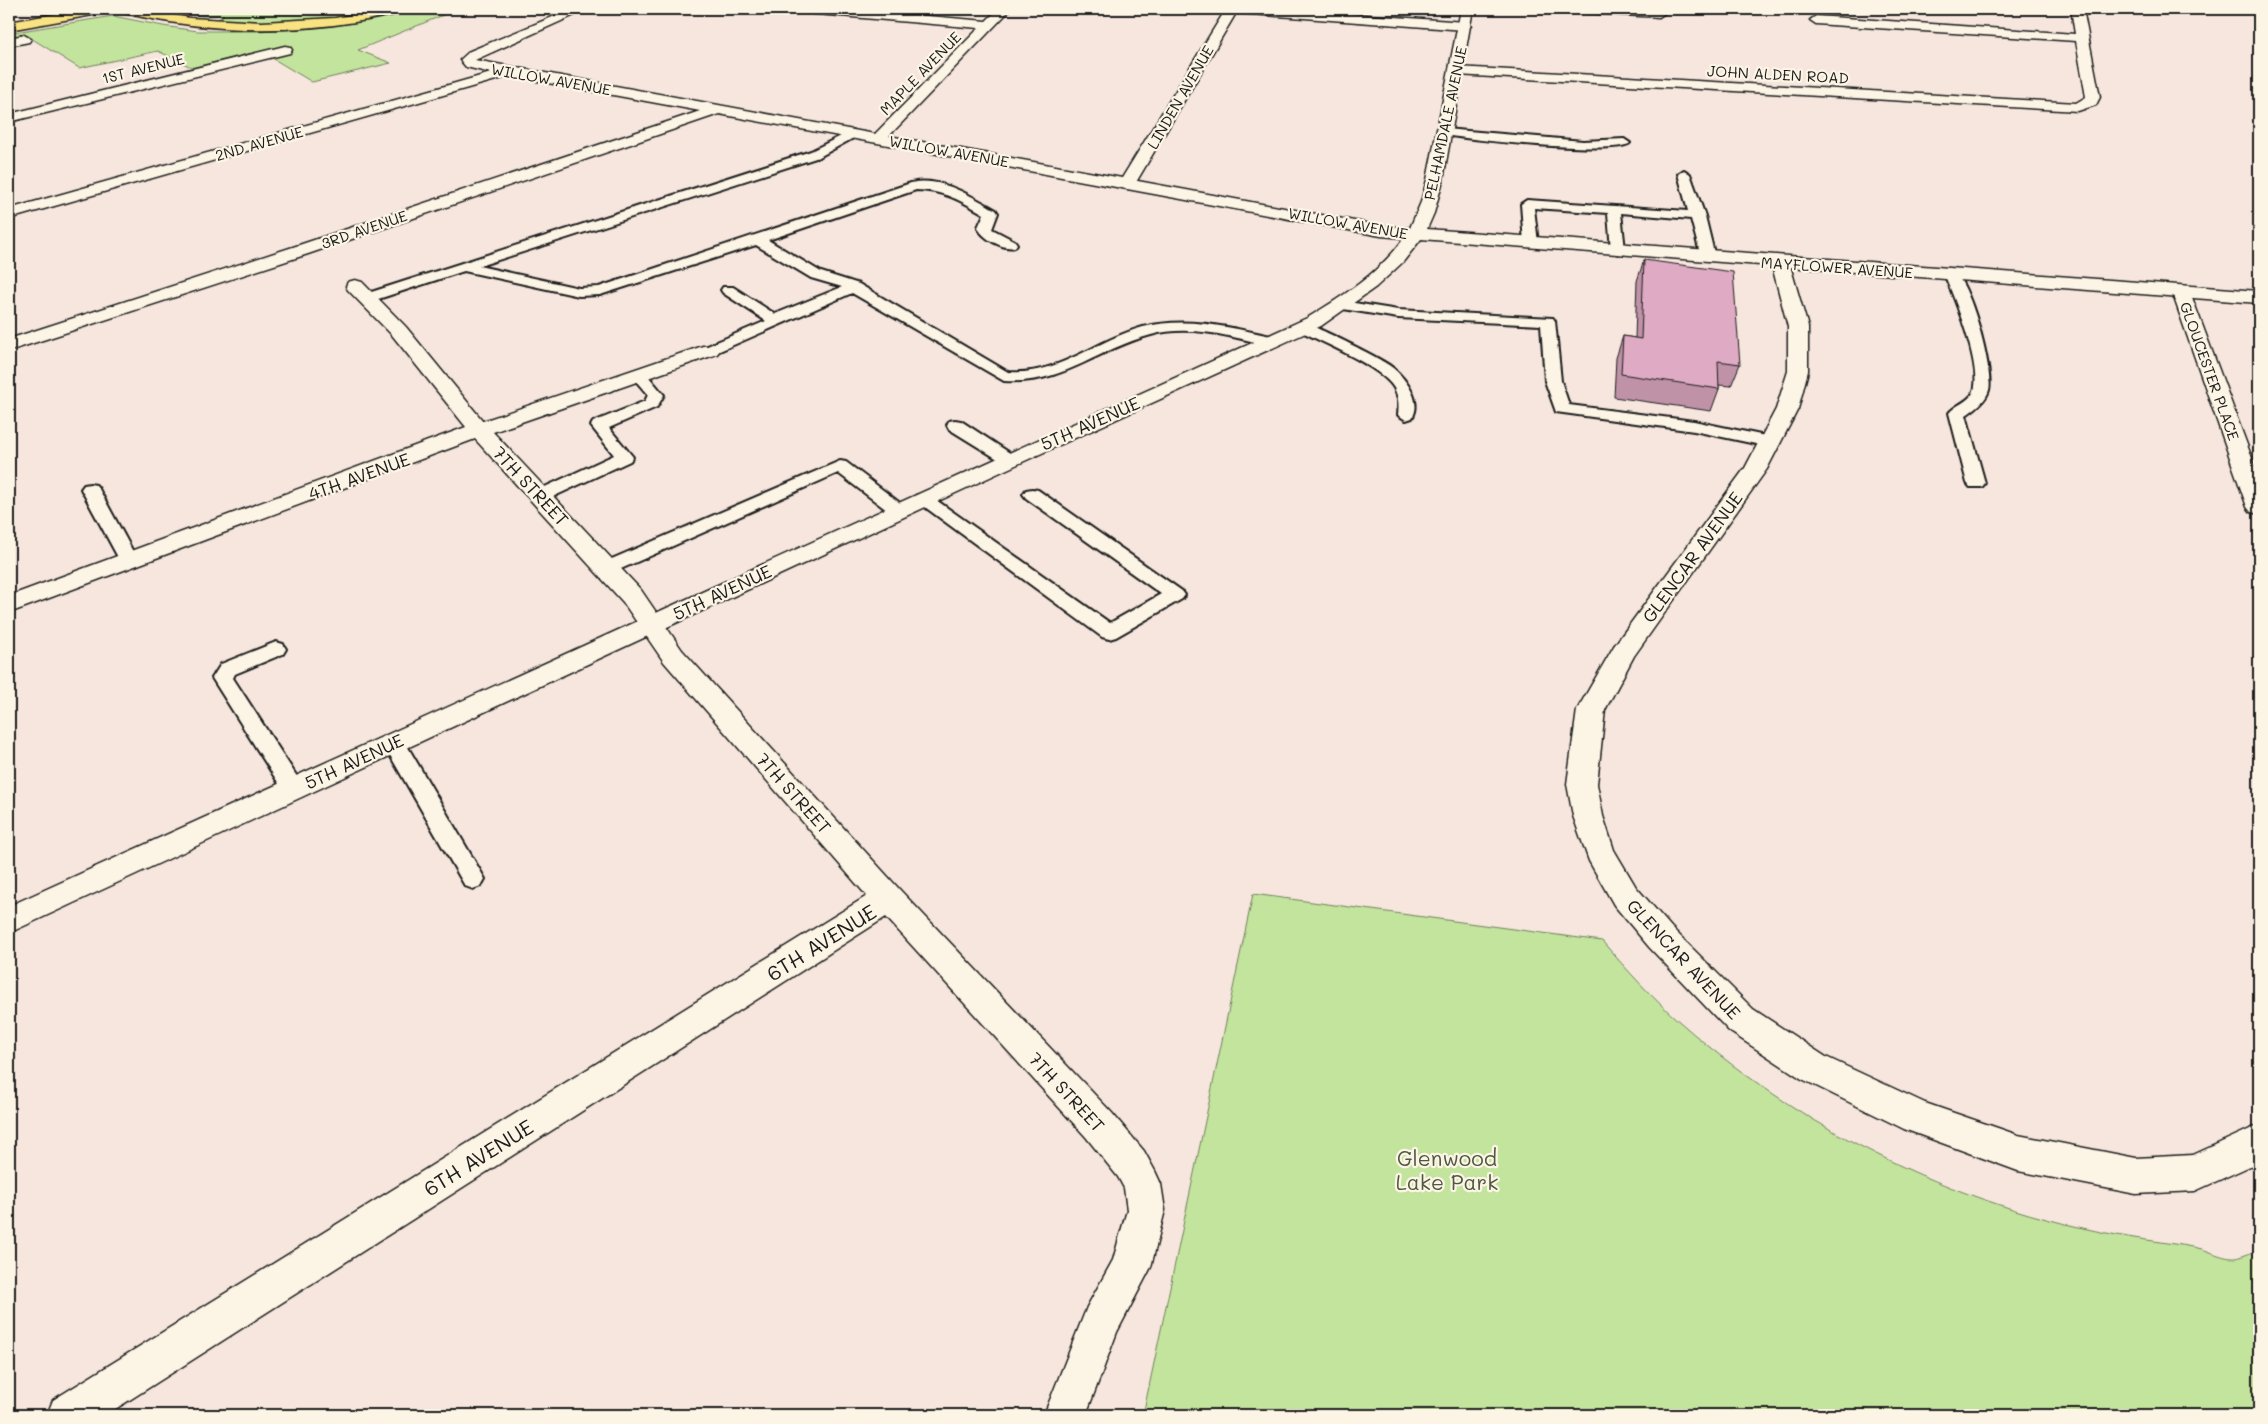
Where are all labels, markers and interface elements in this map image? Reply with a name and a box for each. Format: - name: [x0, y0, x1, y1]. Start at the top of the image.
- street label: MAPLE AVENUE: [875, 27, 965, 119]
- street label: LINDEN AVENUE: [1142, 41, 1218, 152]
- street label: PELHAMDALE AVENUE: [1419, 44, 1471, 202]
- street label: 1ST AVENUE: [100, 48, 187, 88]
- street label: WILLOW AVENUE: [489, 59, 613, 99]
- street label: JOHN ALDEN ROAD: [1707, 60, 1849, 88]
- street label: 2ND AVENUE: [213, 121, 306, 165]
- street label: WILLOW AVENUE: [887, 131, 1011, 171]
- street label: WILLOW AVENUE: [1286, 203, 1410, 243]
- street label: 3RD AVENUE: [318, 205, 410, 253]
- street label: MAYFLOWER AVENUE: [1760, 252, 1914, 282]
- street label: GLOUCESTER PLACE: [2176, 299, 2244, 443]
- street label: 5TH AVENUE: [1037, 390, 1143, 456]
- street label: 7TH STREET: [488, 441, 574, 531]
- street label: 4TH AVENUE: [305, 447, 413, 505]
- street label: GLENCAR AVENUE: [1636, 487, 1748, 627]
- street label: 5TH AVENUE: [669, 559, 775, 625]
- street label: 5TH AVENUE: [301, 728, 407, 794]
- street label: 7TH STREET: [751, 747, 837, 839]
- street label: GLENCAR AVENUE: [1622, 894, 1746, 1024]
- street label: 6TH AVENUE: [761, 898, 881, 986]
- street label: 7TH STREET: [1024, 1047, 1110, 1137]
- street label: 6TH AVENUE: [418, 1113, 538, 1201]
- park label: Glenwood Lake Park: [1396, 1144, 1498, 1195]

